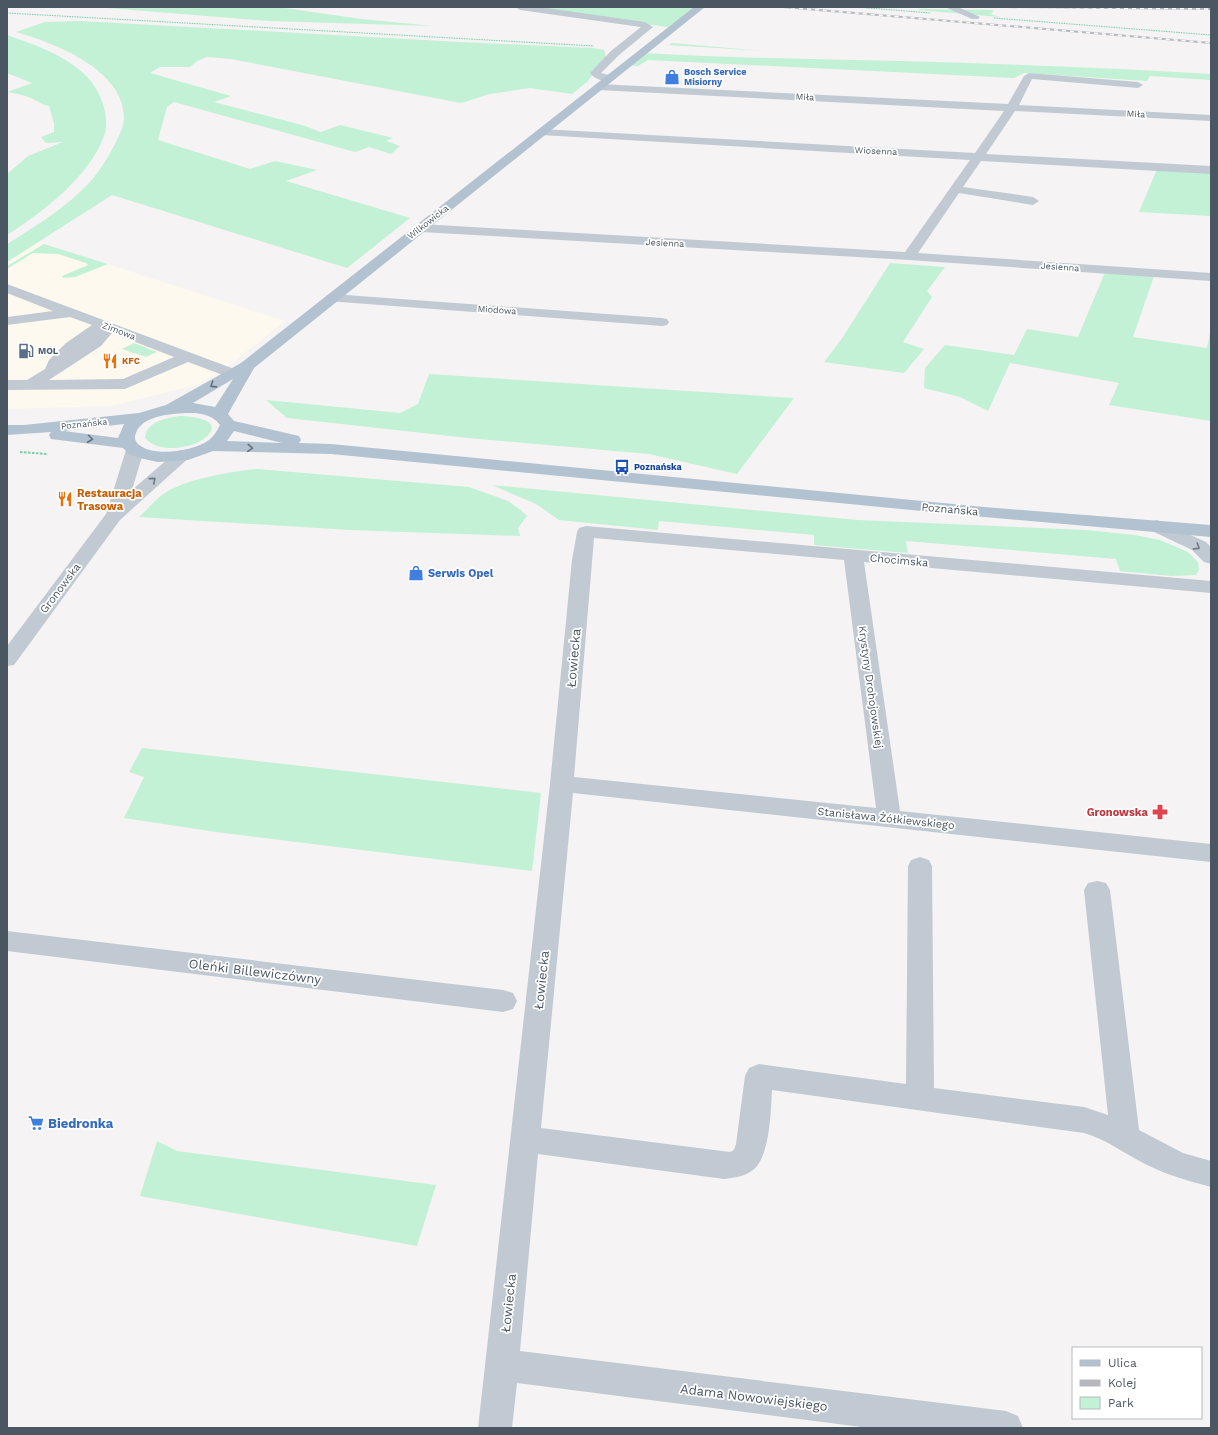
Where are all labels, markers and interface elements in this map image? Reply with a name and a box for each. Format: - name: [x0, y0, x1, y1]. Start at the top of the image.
- place label: Bosch Service Misiorny: [684, 67, 746, 87]
- shop icon: Bosch Service Misiorny: [663, 68, 681, 86]
- street label: Miła: [795, 92, 815, 102]
- street label: Miła: [1126, 109, 1146, 119]
- street label: Wiosenna: [854, 145, 898, 157]
- street label: Wilkowicka: [406, 203, 450, 241]
- street label: Jesienna: [645, 237, 685, 249]
- street label: Jesienna: [1040, 261, 1080, 273]
- street label: Miodowa: [477, 304, 517, 316]
- street label: Zimowa: [101, 320, 137, 342]
- fuel station icon: MOL: [17, 342, 35, 360]
- place label: MOL: [38, 346, 59, 356]
- restaurant icon: KFC: [101, 352, 119, 370]
- place label: KFC: [122, 356, 140, 366]
- one-way arrow: [210, 380, 217, 388]
- street label: Poznańska: [60, 417, 108, 431]
- one-way arrow: [87, 434, 93, 443]
- one-way arrow: [247, 444, 253, 452]
- bus stop icon: Poznańska: [613, 458, 631, 476]
- place label: Poznańska: [634, 462, 683, 472]
- one-way arrow: [148, 477, 156, 484]
- place label: Restauracja Trasowa: [77, 487, 142, 513]
- restaurant icon: Restauracja Trasowa: [56, 490, 74, 508]
- street label: Poznańska: [921, 501, 979, 518]
- one-way arrow: [1193, 542, 1200, 549]
- street label: Chocimska: [869, 551, 929, 570]
- street label: Gronowska: [37, 561, 83, 616]
- shop icon: Serwis Opel: [407, 564, 425, 582]
- place label: Serwis Opel: [428, 567, 494, 580]
- street label: Krystyny Drohojowskiej: [855, 625, 886, 749]
- street label: Łowiecka: [563, 627, 584, 688]
- pharmacy icon: Gronowska: [1151, 803, 1169, 821]
- street label: Stanisława Żółkiewskiego: [817, 804, 955, 832]
- place label: Gronowska: [1087, 806, 1149, 819]
- street label: Łowiecka: [531, 949, 552, 1010]
- street label: Oleńki Billewiczówny: [188, 956, 322, 987]
- supermarket icon: Biedronka: [27, 1114, 45, 1132]
- place label: Biedronka: [48, 1116, 114, 1131]
- street label: Łowiecka: [498, 1272, 519, 1333]
- legend: [1072, 1347, 1202, 1419]
- text: Ulica: [1108, 1356, 1137, 1370]
- text: Kolej: [1108, 1376, 1136, 1390]
- street label: Adama Nowowiejskiego: [679, 1381, 829, 1414]
- text: Park: [1108, 1396, 1134, 1410]

